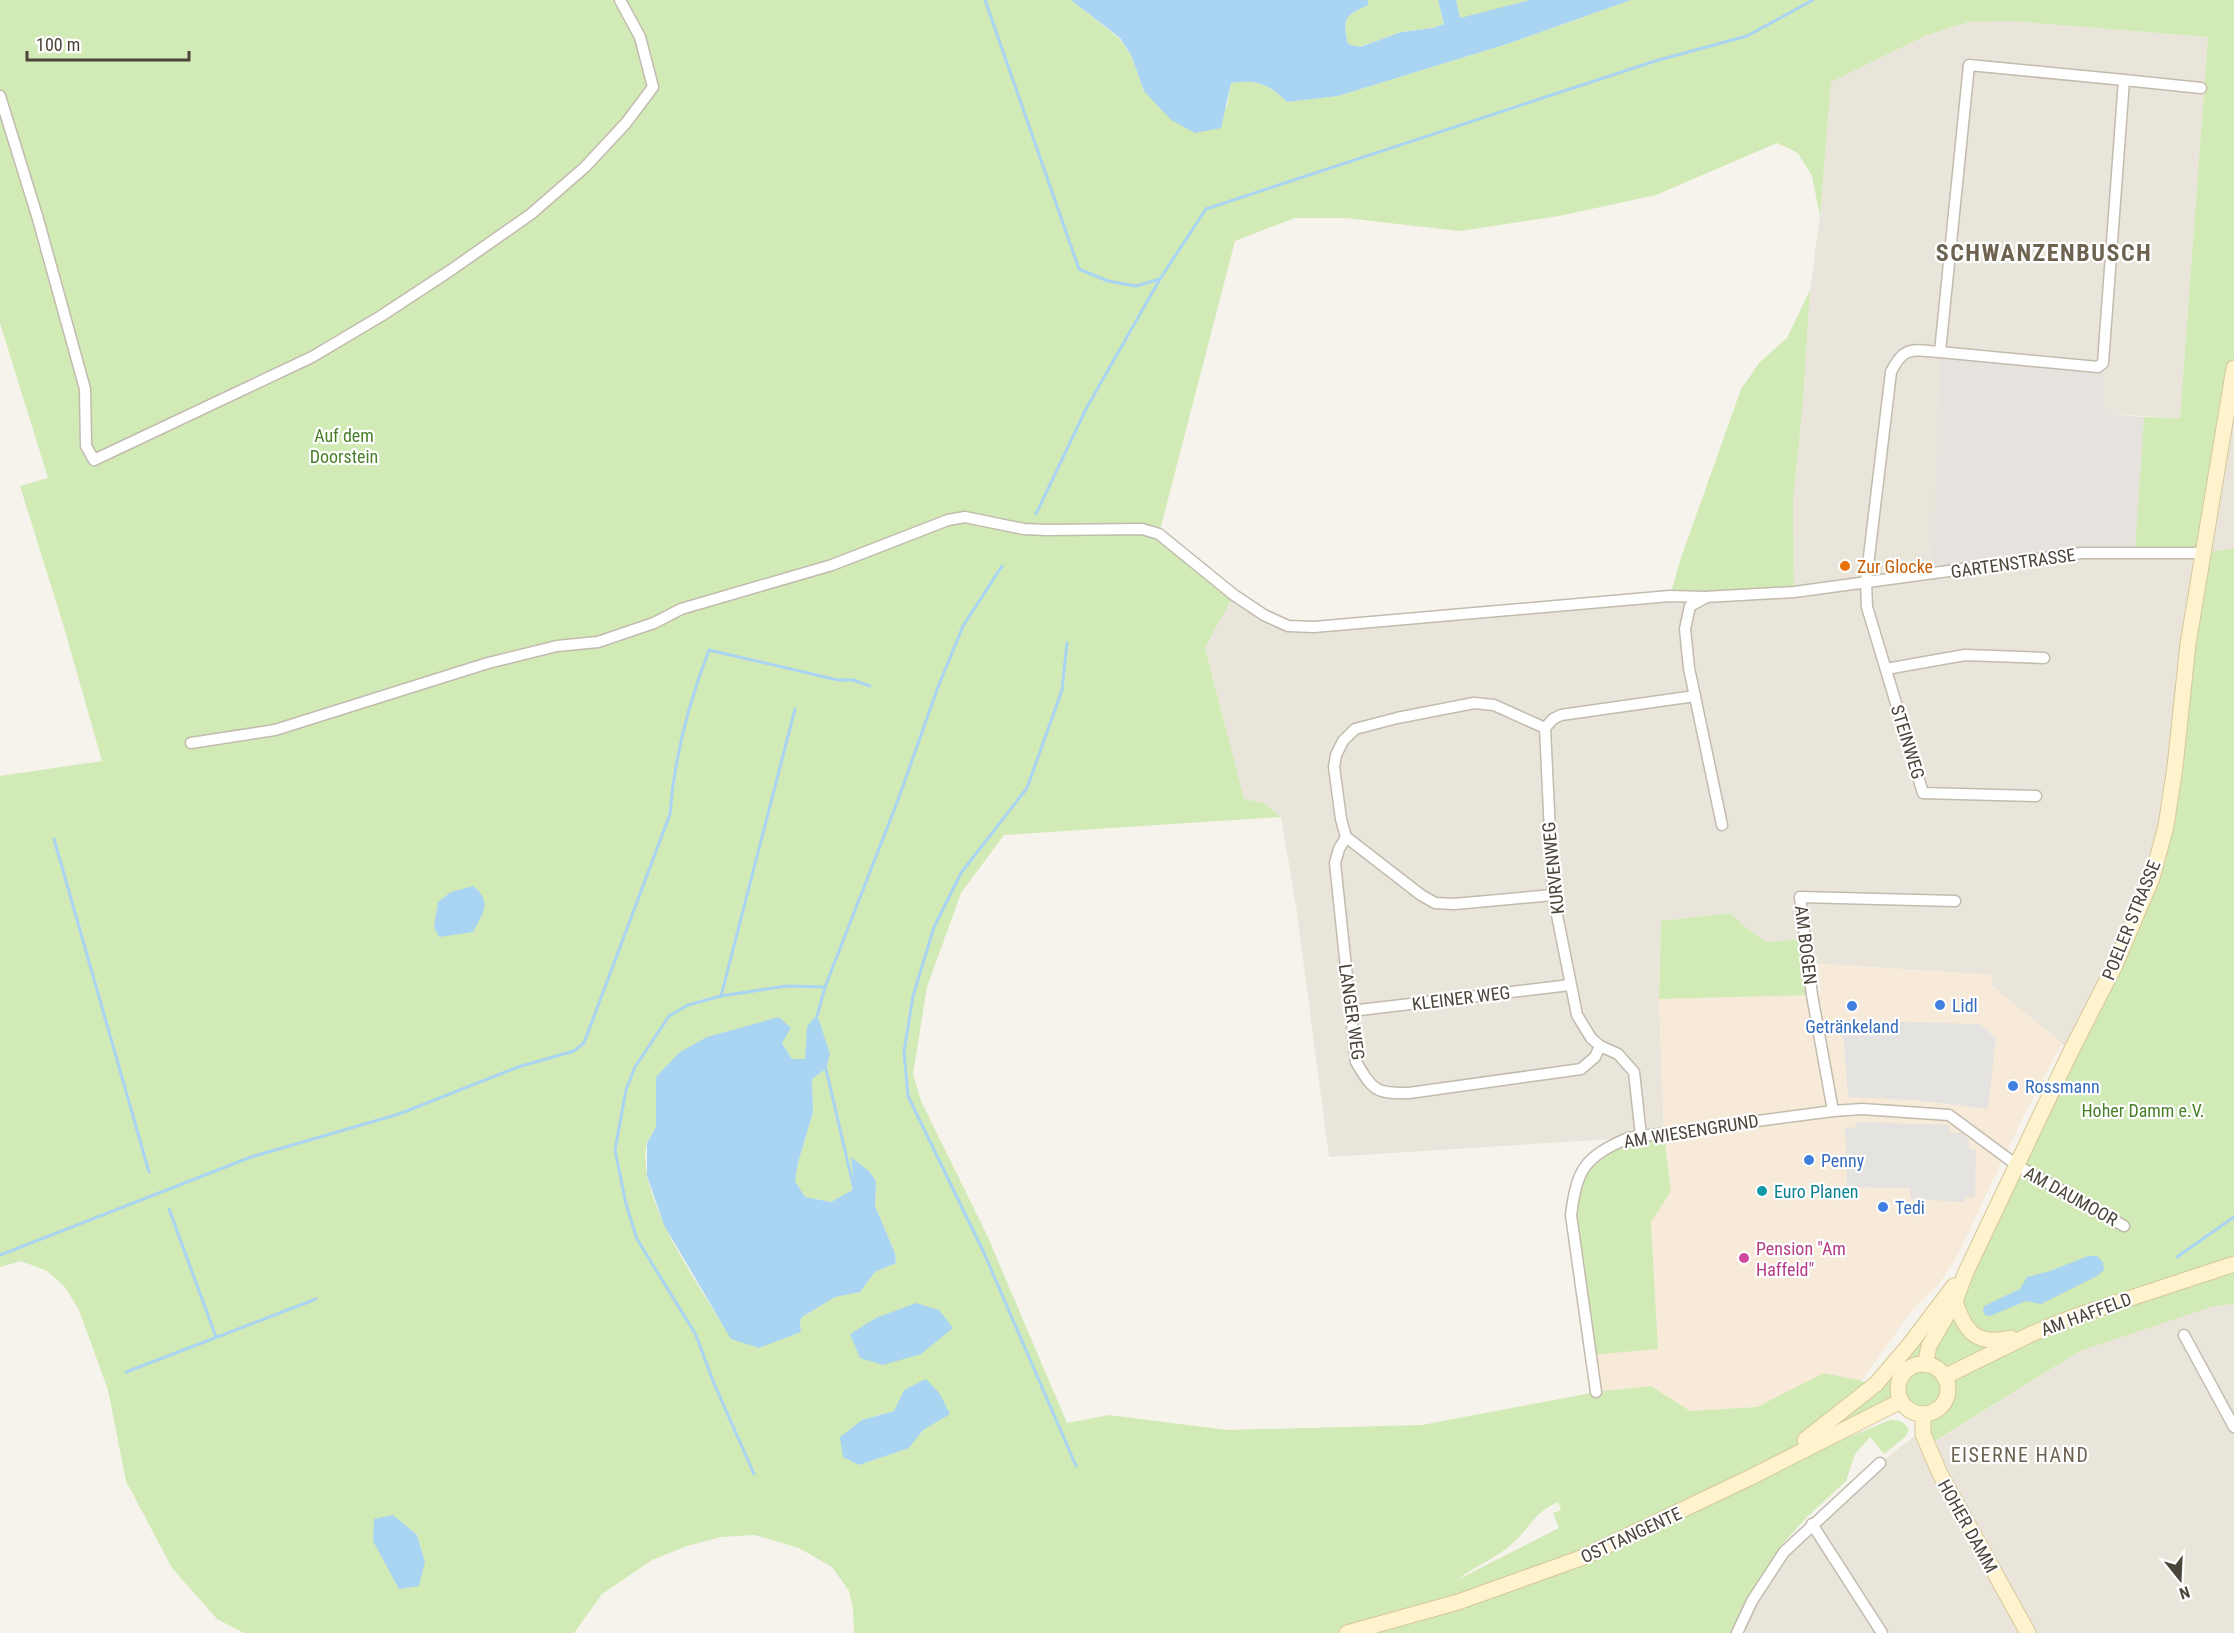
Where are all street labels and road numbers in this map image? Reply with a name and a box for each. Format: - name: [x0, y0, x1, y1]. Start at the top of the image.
- street label: GARTENSTRASSE: [1949, 544, 2077, 582]
- street label: STEINWEG: [1887, 702, 1929, 782]
- street label: KURVENWEG: [1538, 821, 1568, 915]
- street label: POELER STRASSE: [2097, 857, 2165, 983]
- street label: AM BOGEN: [1791, 904, 1821, 986]
- street label: LANGER WEG: [1335, 963, 1369, 1061]
- street label: KLEINER WEG: [1411, 982, 1511, 1014]
- street label: AM WIESENGRUND: [1622, 1110, 1760, 1152]
- street label: AM DAUMOOR: [2021, 1162, 2122, 1230]
- street label: AM HAFFELD: [2038, 1288, 2134, 1340]
- street label: HOHER DAMM: [1934, 1476, 2002, 1576]
- street label: OSTTANGENTE: [1577, 1502, 1685, 1567]

